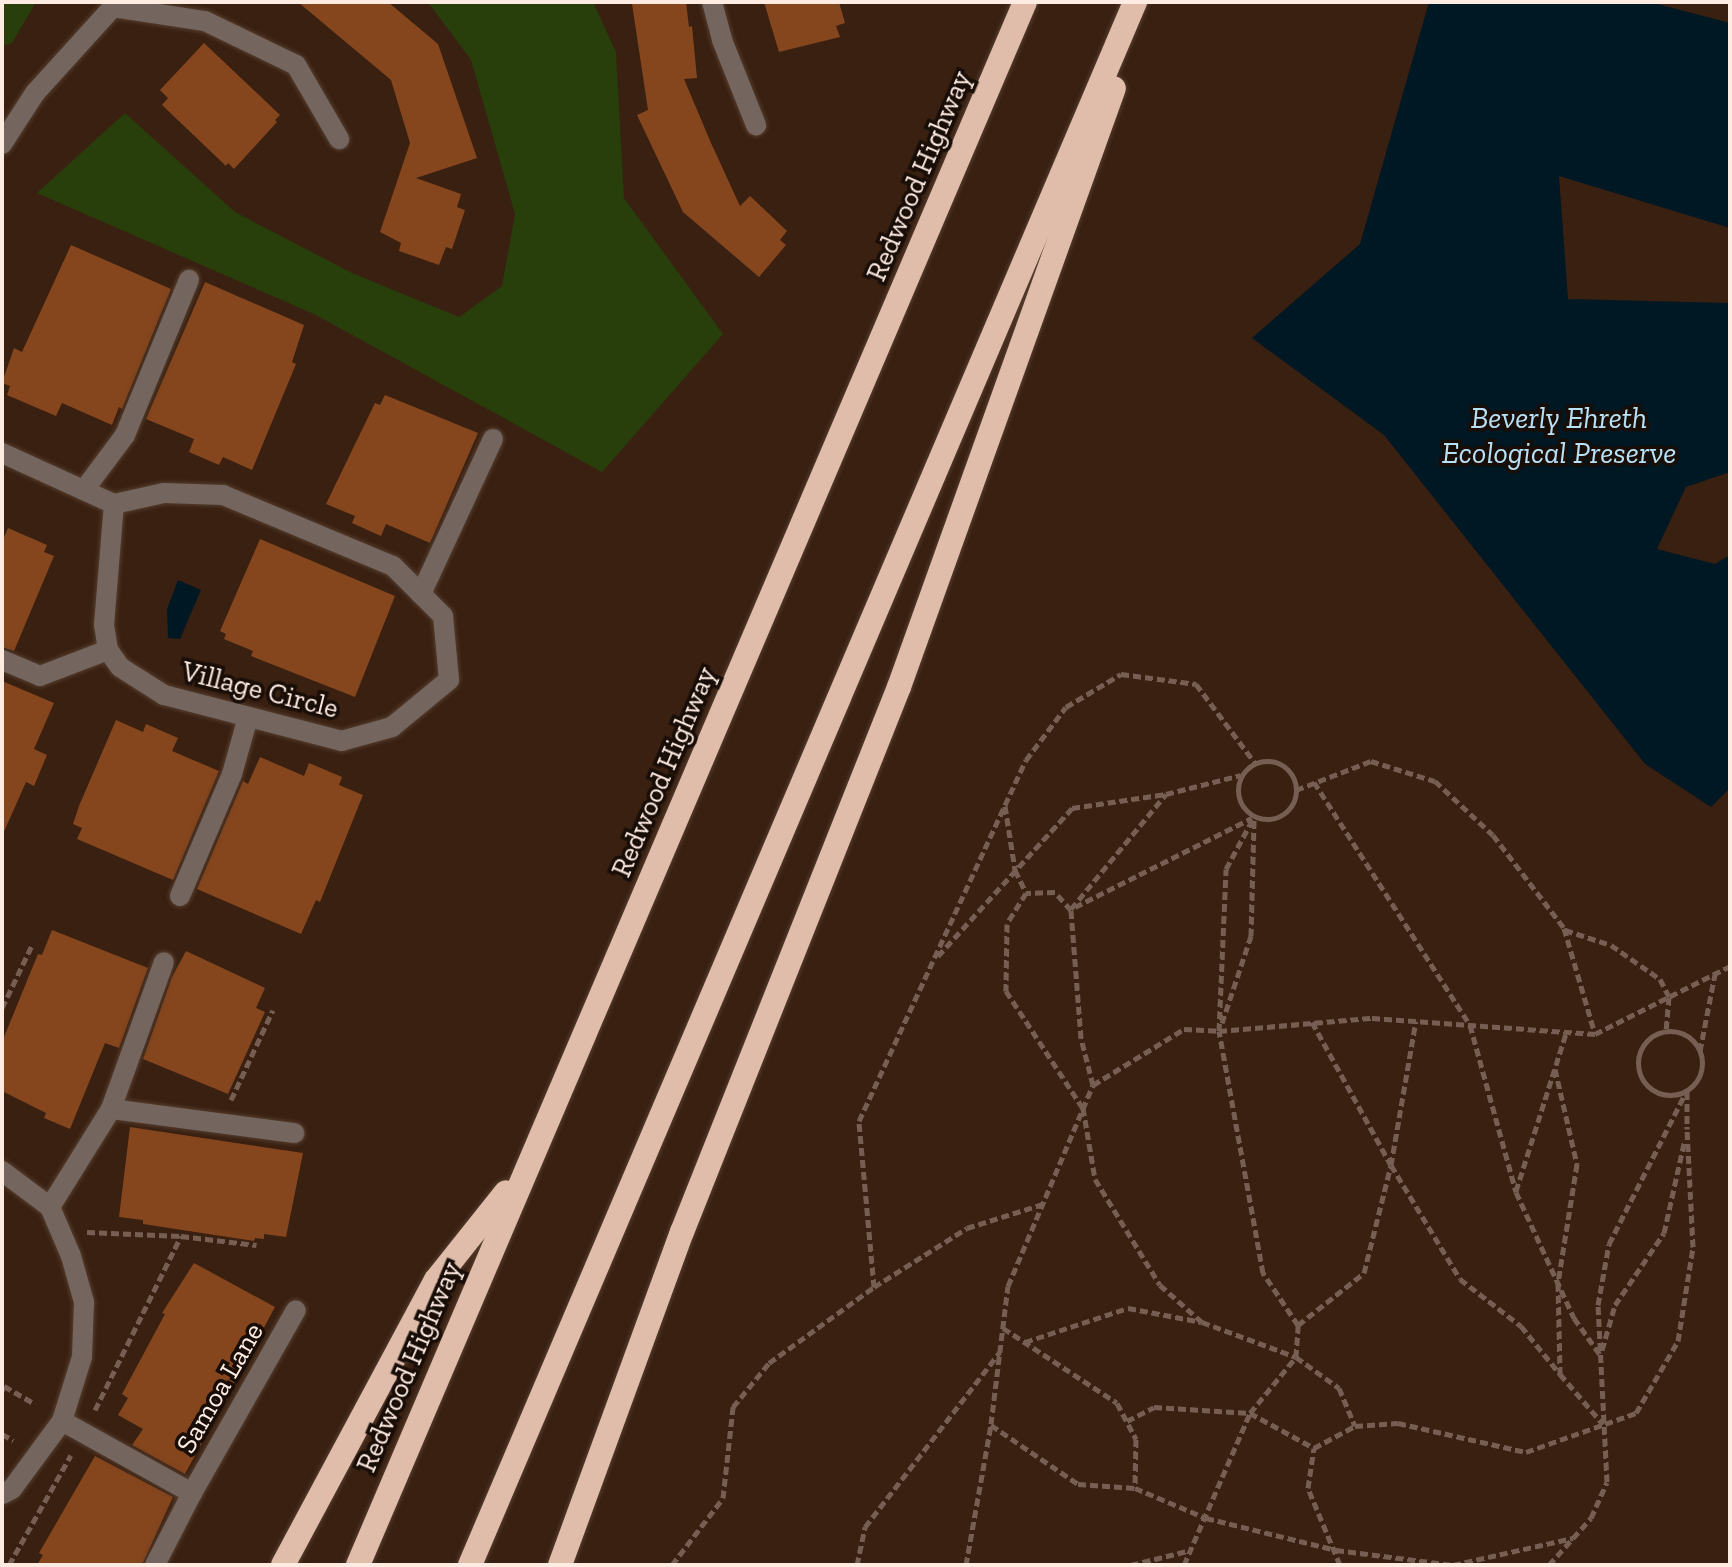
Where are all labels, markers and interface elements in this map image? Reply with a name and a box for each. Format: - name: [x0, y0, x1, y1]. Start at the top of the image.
- street label: Redwood Highway: [860, 66, 978, 286]
- water label: Beverly Ehreth Ecological Preserve: [1442, 400, 1676, 470]
- street label: Village Circle: [178, 654, 342, 726]
- street label: Redwood Highway: [605, 662, 723, 882]
- street label: Redwood Highway: [350, 1257, 468, 1477]
- street label: Samoa Lane: [169, 1317, 271, 1459]

